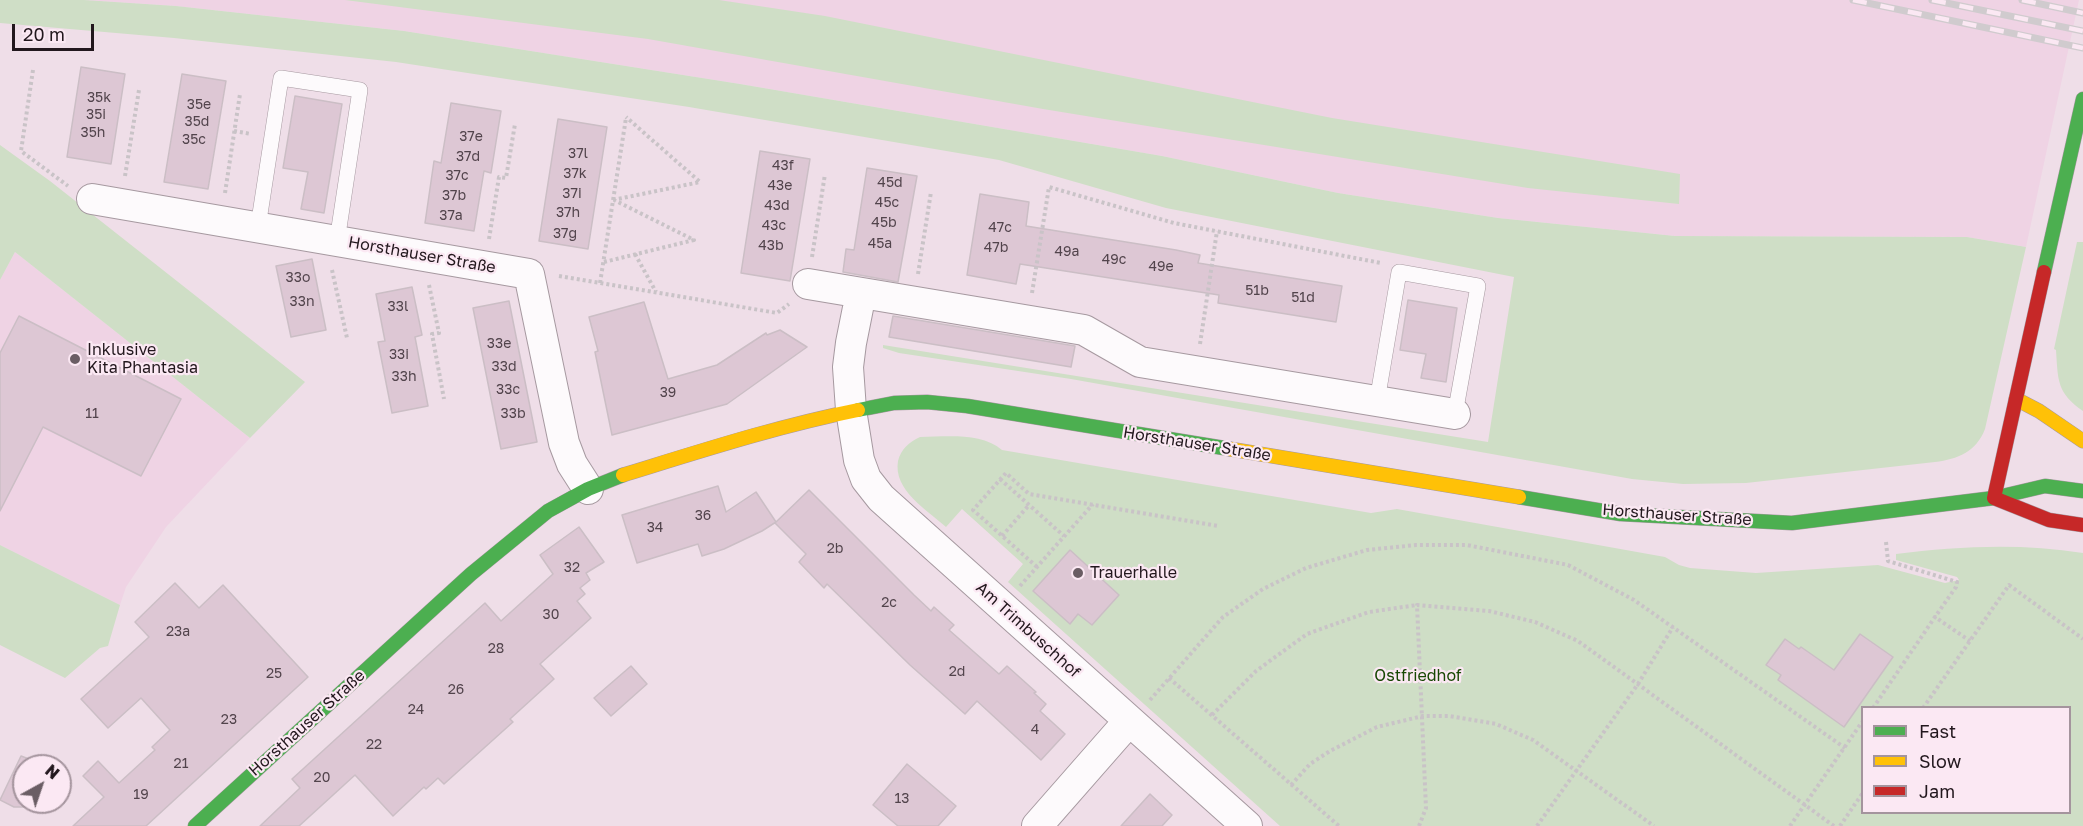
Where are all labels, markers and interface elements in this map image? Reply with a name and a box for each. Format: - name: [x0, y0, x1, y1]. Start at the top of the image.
- scale bar: [15, 12, 98, 50]
- text: 20 m: [23, 23, 65, 45]
- house number: 35k: [87, 90, 111, 106]
- house number: 35e: [187, 97, 211, 113]
- house number: 35i: [86, 107, 106, 123]
- house number: 35d: [185, 114, 209, 130]
- house number: 35h: [81, 125, 105, 141]
- house number: 37e: [459, 129, 483, 145]
- house number: 35c: [182, 132, 206, 148]
- house number: 37l: [568, 146, 588, 162]
- house number: 37d: [456, 149, 480, 165]
- house number: 43f: [772, 158, 794, 174]
- house number: 37k: [563, 166, 587, 182]
- house number: 37c: [445, 168, 469, 184]
- house number: 45d: [877, 175, 903, 191]
- house number: 43e: [768, 178, 792, 194]
- house number: 37i: [562, 186, 582, 202]
- house number: 37b: [442, 188, 466, 204]
- house number: 45c: [875, 195, 899, 211]
- house number: 43d: [764, 198, 790, 214]
- house number: 37h: [556, 205, 580, 221]
- house number: 37a: [439, 208, 463, 224]
- house number: 45b: [871, 215, 897, 231]
- house number: 43c: [762, 218, 786, 234]
- house number: 47c: [988, 220, 1012, 236]
- house number: 37g: [553, 226, 577, 242]
- street label: Horsthauser Straße: [347, 233, 497, 277]
- house number: 45a: [868, 236, 892, 252]
- house number: 43b: [758, 238, 784, 254]
- house number: 47b: [984, 240, 1008, 256]
- house number: 49a: [1055, 244, 1079, 260]
- house number: 49c: [1102, 252, 1126, 268]
- house number: 49e: [1148, 259, 1174, 275]
- house number: 33o: [286, 270, 310, 286]
- house number: 51b: [1245, 283, 1269, 299]
- house number: 51d: [1291, 290, 1315, 306]
- house number: 33n: [290, 294, 314, 310]
- house number: 33l: [388, 299, 408, 315]
- house number: 33e: [487, 336, 511, 352]
- place label: Inklusive Kita Phantasia: [87, 340, 198, 378]
- house number: 33i: [389, 347, 409, 363]
- marker: Inklusive Kita Phantasia: [68, 352, 82, 366]
- house number: 33d: [492, 359, 516, 375]
- house number: 33h: [392, 369, 416, 385]
- house number: 33c: [496, 382, 520, 398]
- house number: 39: [660, 385, 676, 401]
- house number: 11: [85, 406, 99, 422]
- house number: 33b: [501, 406, 525, 422]
- street label: Horsthauser Straße: [1122, 423, 1272, 465]
- street label: Horsthauser Straße: [1602, 500, 1752, 530]
- house number: 36: [695, 508, 711, 524]
- house number: 34: [647, 520, 663, 536]
- house number: 2b: [827, 541, 843, 557]
- house number: 32: [564, 560, 580, 576]
- place label: Trauerhalle: [1090, 563, 1177, 583]
- marker: Trauerhalle: [1071, 566, 1085, 580]
- street label: Am Trimbuschhof: [972, 578, 1084, 682]
- house number: 2c: [881, 595, 897, 611]
- house number: 30: [543, 607, 559, 623]
- house number: 23a: [166, 624, 190, 640]
- house number: 28: [488, 641, 504, 657]
- house number: 2d: [949, 664, 965, 680]
- street label: Horsthauser Straße: [245, 666, 369, 780]
- house number: 25: [266, 666, 282, 682]
- park label: Ostfriedhof: [1374, 666, 1462, 686]
- house number: 26: [448, 682, 464, 698]
- house number: 24: [408, 702, 424, 718]
- legend: [1861, 706, 2071, 814]
- house number: 23: [221, 712, 237, 728]
- text: Fast: [1919, 720, 1956, 742]
- house number: 4: [1031, 722, 1039, 738]
- house number: 22: [366, 737, 382, 753]
- text: Slow: [1919, 750, 1961, 772]
- north arrow: [12, 754, 72, 814]
- house number: 21: [174, 756, 188, 772]
- text: N: [41, 760, 63, 783]
- house number: 20: [314, 770, 330, 786]
- text: Jam: [1919, 780, 1955, 802]
- house number: 19: [133, 787, 149, 803]
- house number: 13: [895, 791, 909, 807]

